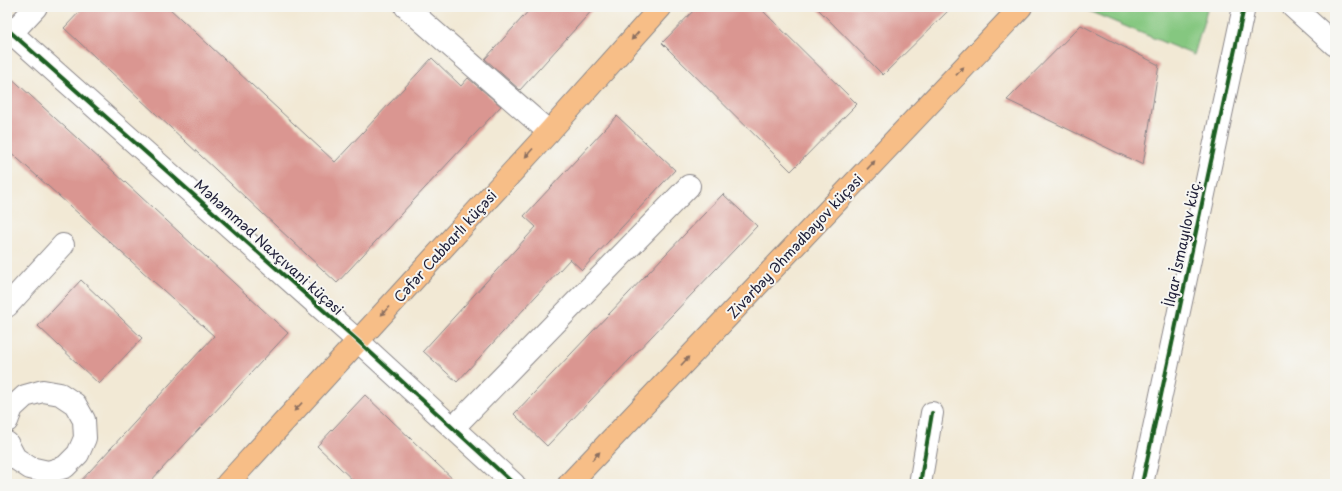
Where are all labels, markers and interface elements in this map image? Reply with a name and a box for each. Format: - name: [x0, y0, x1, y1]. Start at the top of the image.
- one-way arrow: [631, 31, 640, 41]
- one-way arrow: [956, 66, 965, 76]
- one-way arrow: [525, 148, 534, 158]
- one-way arrow: [866, 160, 876, 170]
- street label: Zivərbəy Əhmədbəyov küçəsi: [722, 169, 868, 323]
- street label: Məhəmməd Naxçıvani küçəsi: [190, 174, 348, 320]
- street label: İlqar İsmayılov küç.: [1158, 178, 1206, 308]
- street label: Cəfər Cabbarlı küçəsi: [389, 185, 501, 307]
- one-way arrow: [380, 306, 390, 316]
- one-way arrow: [681, 356, 690, 366]
- one-way arrow: [293, 402, 302, 412]
- one-way arrow: [591, 451, 601, 461]

